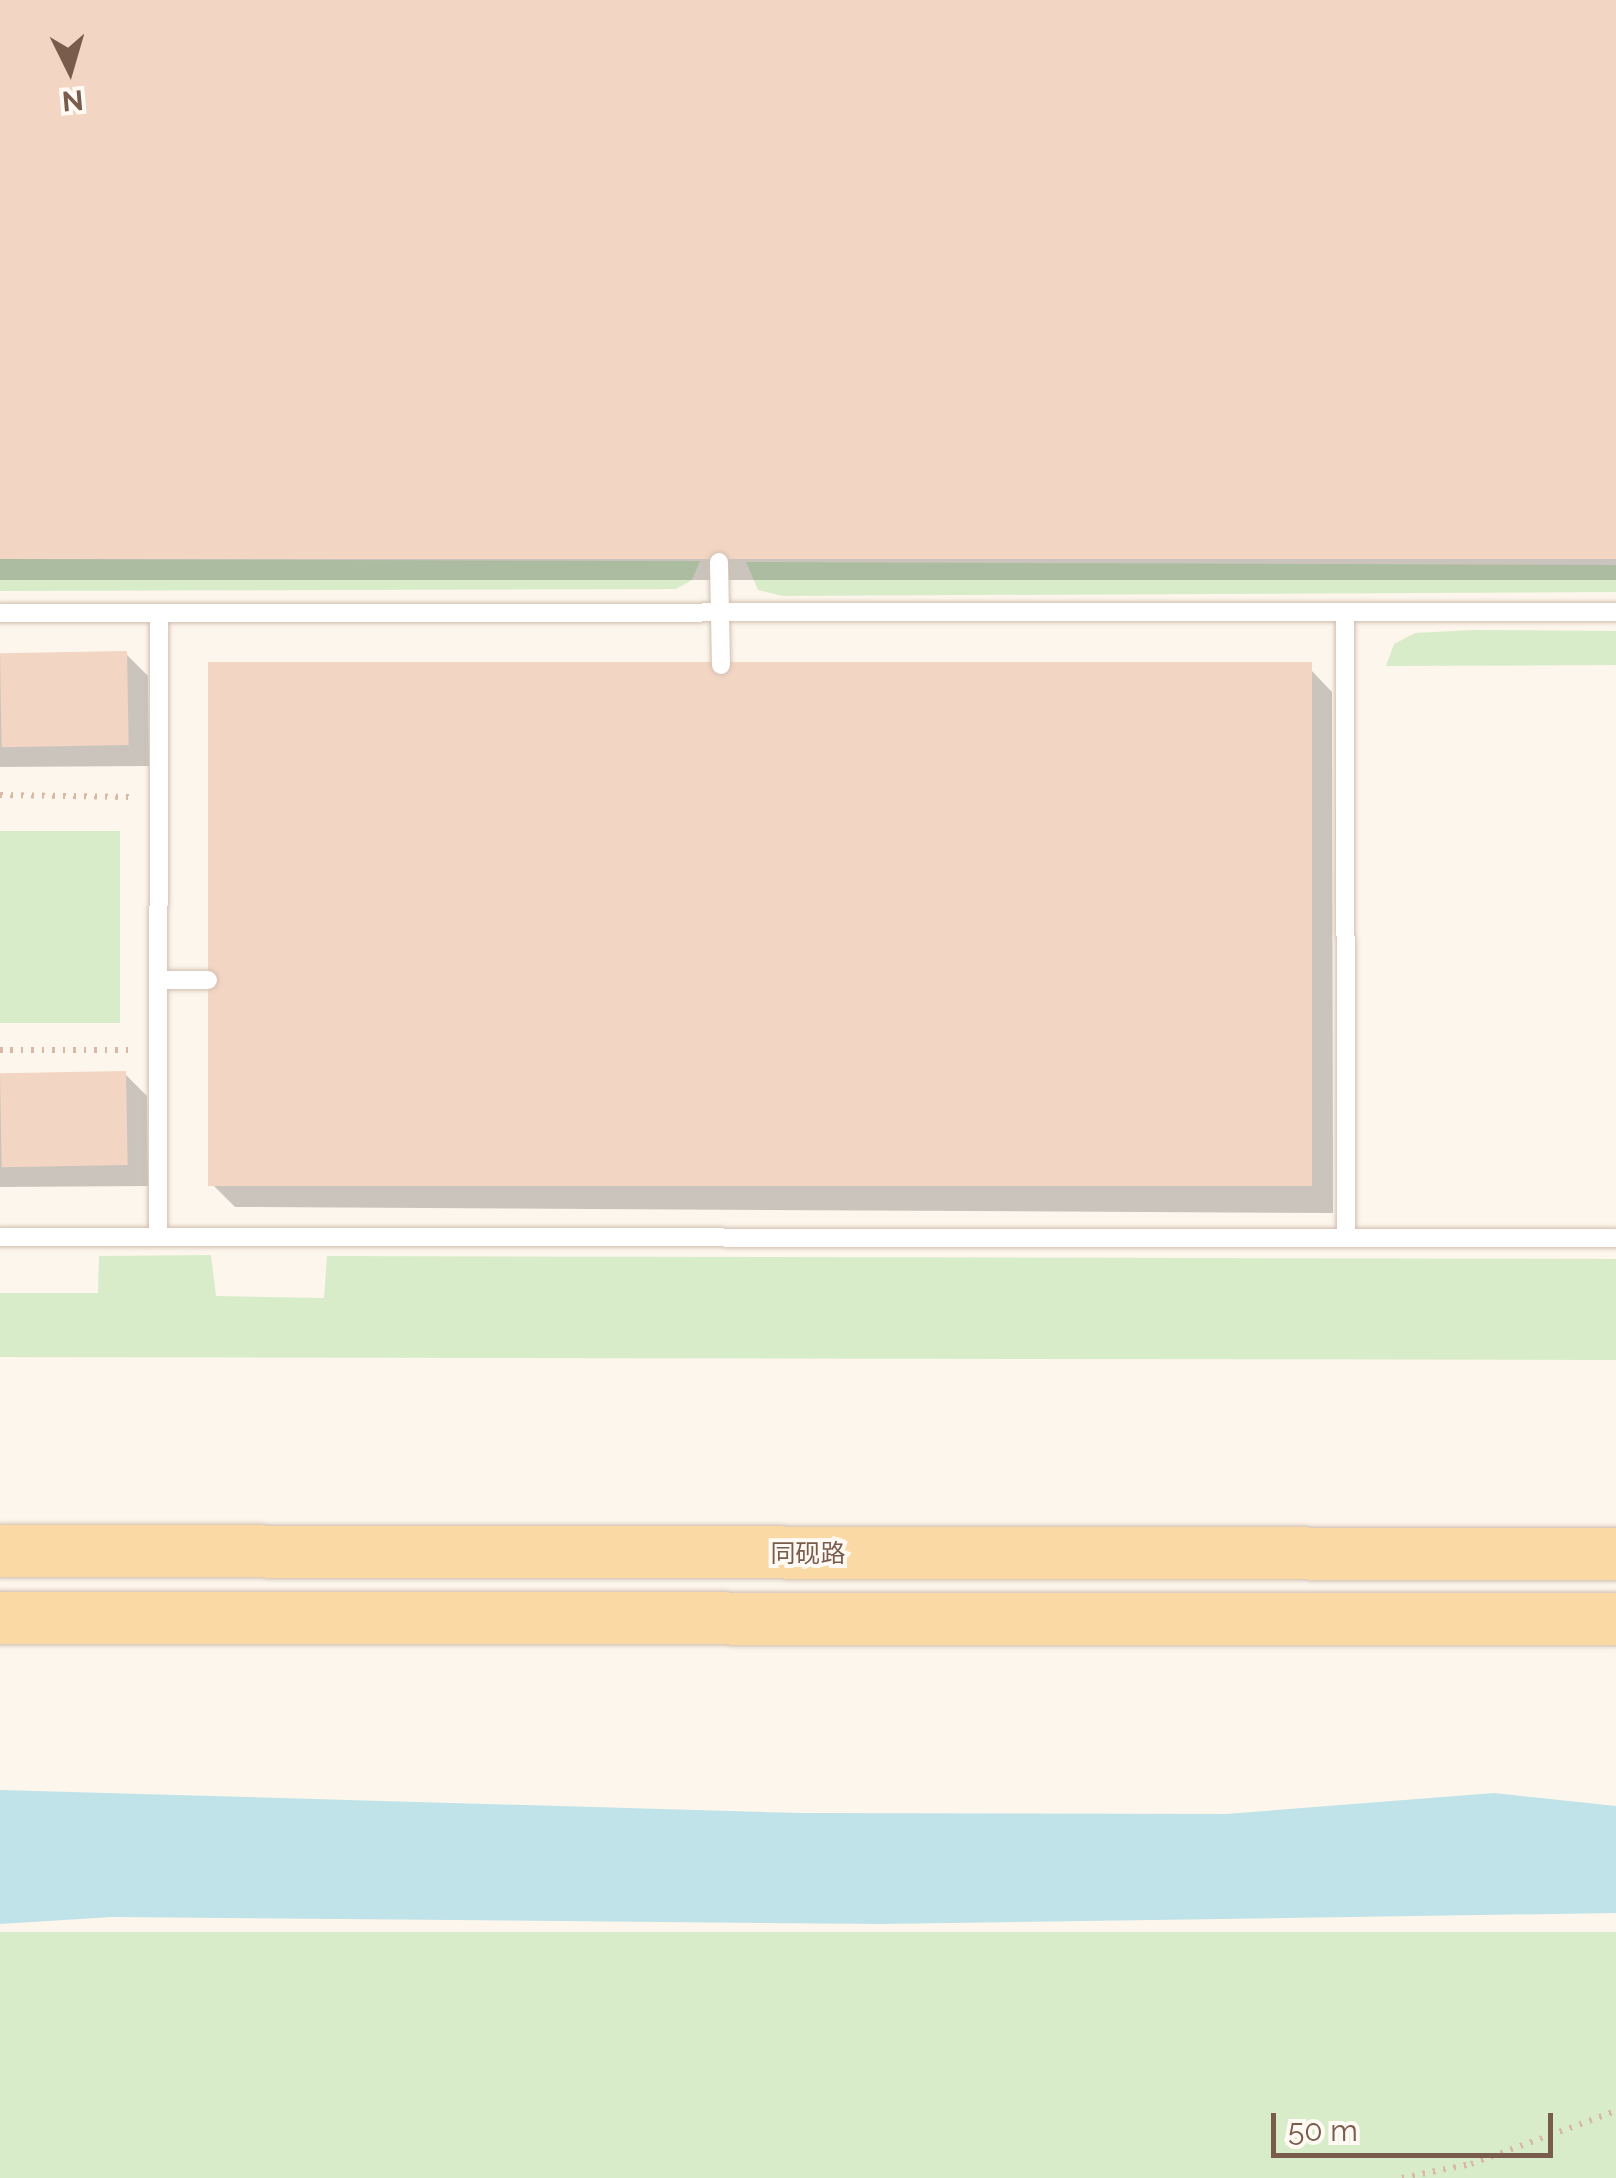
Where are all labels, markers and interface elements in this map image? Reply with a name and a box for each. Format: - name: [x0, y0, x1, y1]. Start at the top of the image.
- north arrow: [20, 20, 120, 120]
- text: N: [61, 83, 85, 118]
- street label: 同砚路: [771, 1538, 845, 1568]
- scale bar: [1276, 2093, 1558, 2155]
- text: 50 m: [1288, 2113, 1358, 2148]

